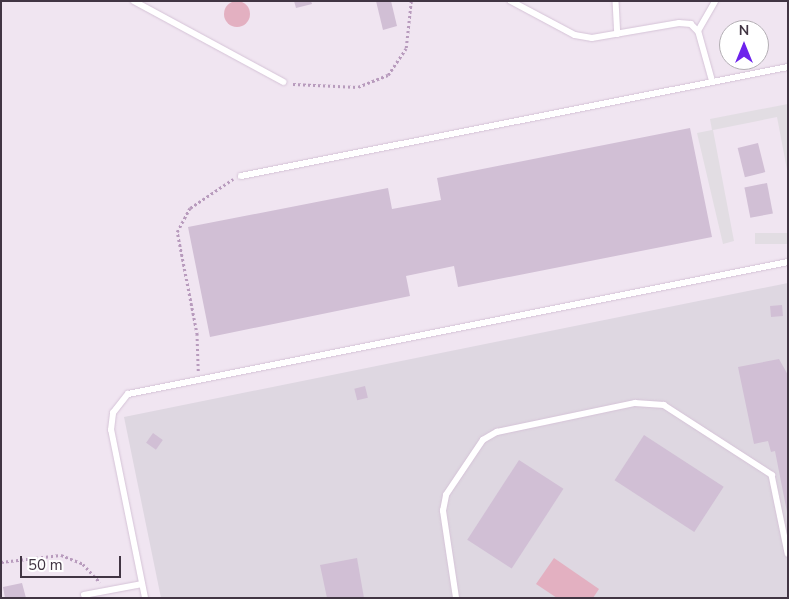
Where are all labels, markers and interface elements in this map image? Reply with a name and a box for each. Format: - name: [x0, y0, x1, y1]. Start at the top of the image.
- north arrow: [719, 20, 769, 70]
- text: N: [739, 21, 749, 40]
- scale bar: [22, 546, 124, 578]
- text: 50 m: [28, 555, 63, 575]

